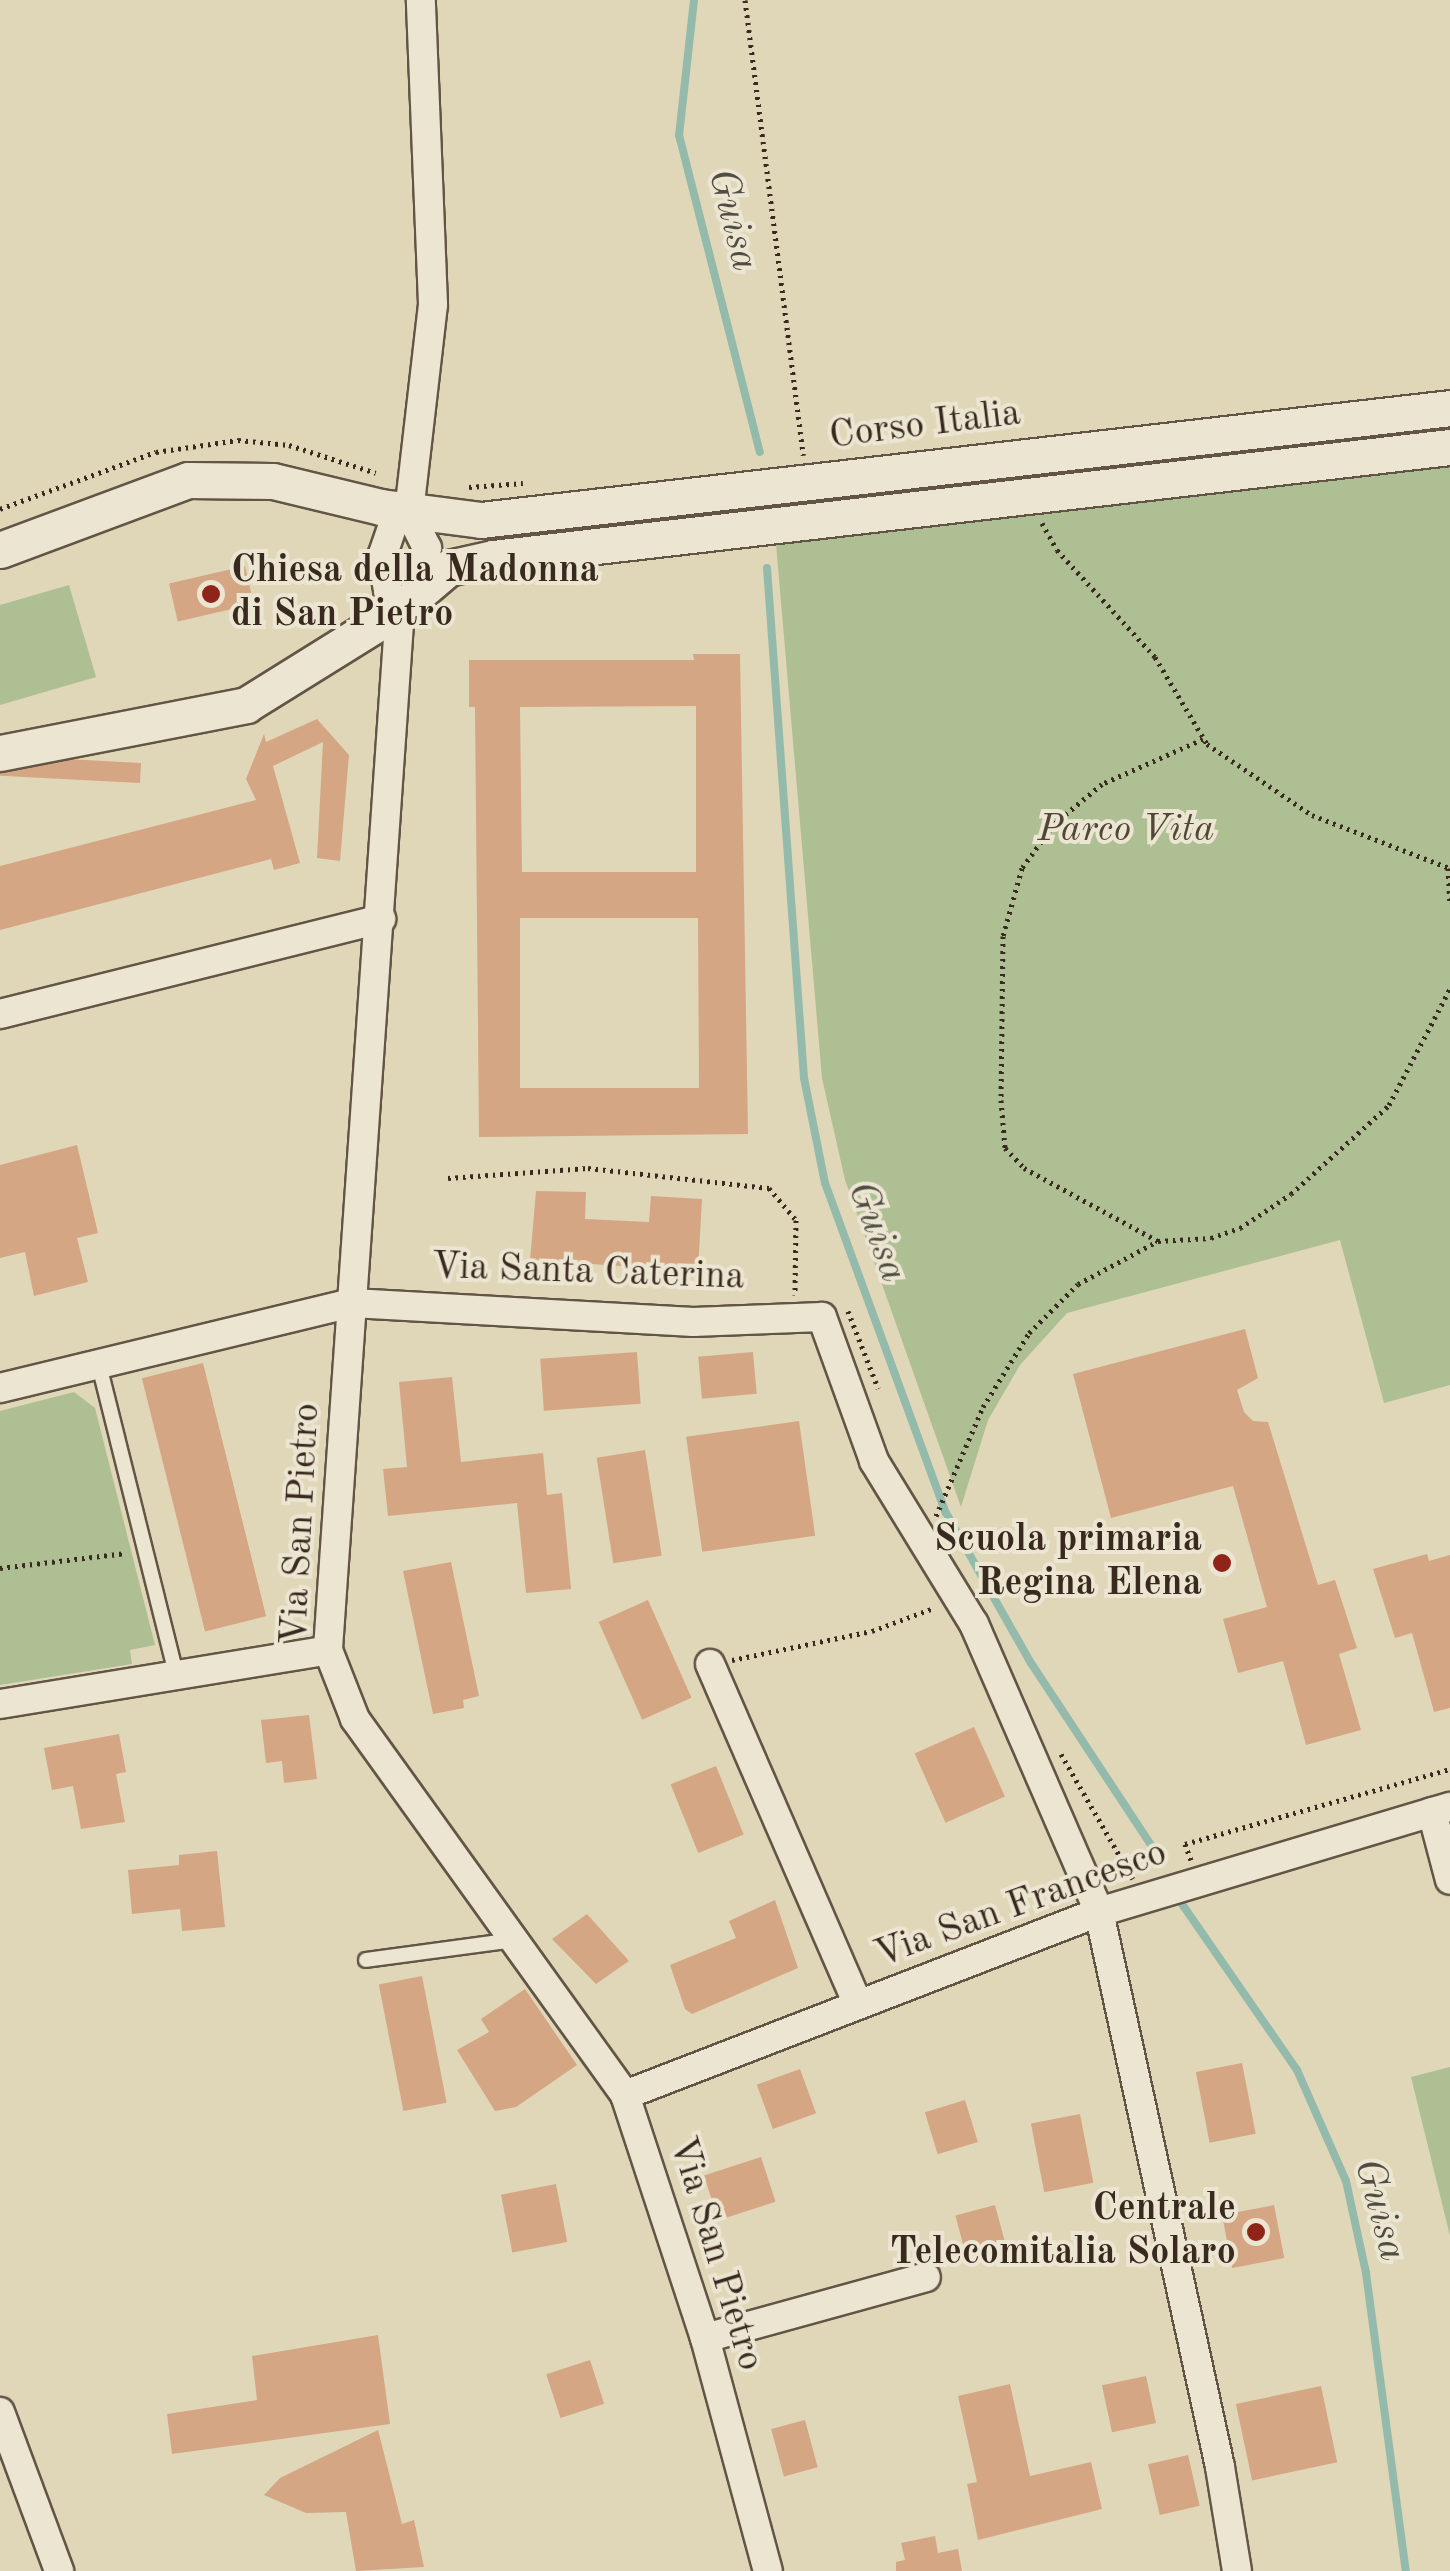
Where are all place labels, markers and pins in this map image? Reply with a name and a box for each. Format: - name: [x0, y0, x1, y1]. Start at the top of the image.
- place label: Chiesa della Madonna di San Pietro: [231, 549, 599, 638]
- marker: Chiesa della Madonna di San Pietro: [200, 583, 222, 605]
- place label: Scuola primaria Regina Elena: [934, 1518, 1202, 1608]
- marker: Scuola primaria Regina Elena: [1211, 1552, 1233, 1574]
- place label: Centrale Telecomitalia Solaro: [890, 2187, 1236, 2276]
- marker: Centrale Telecomitalia Solaro: [1245, 2221, 1267, 2243]

